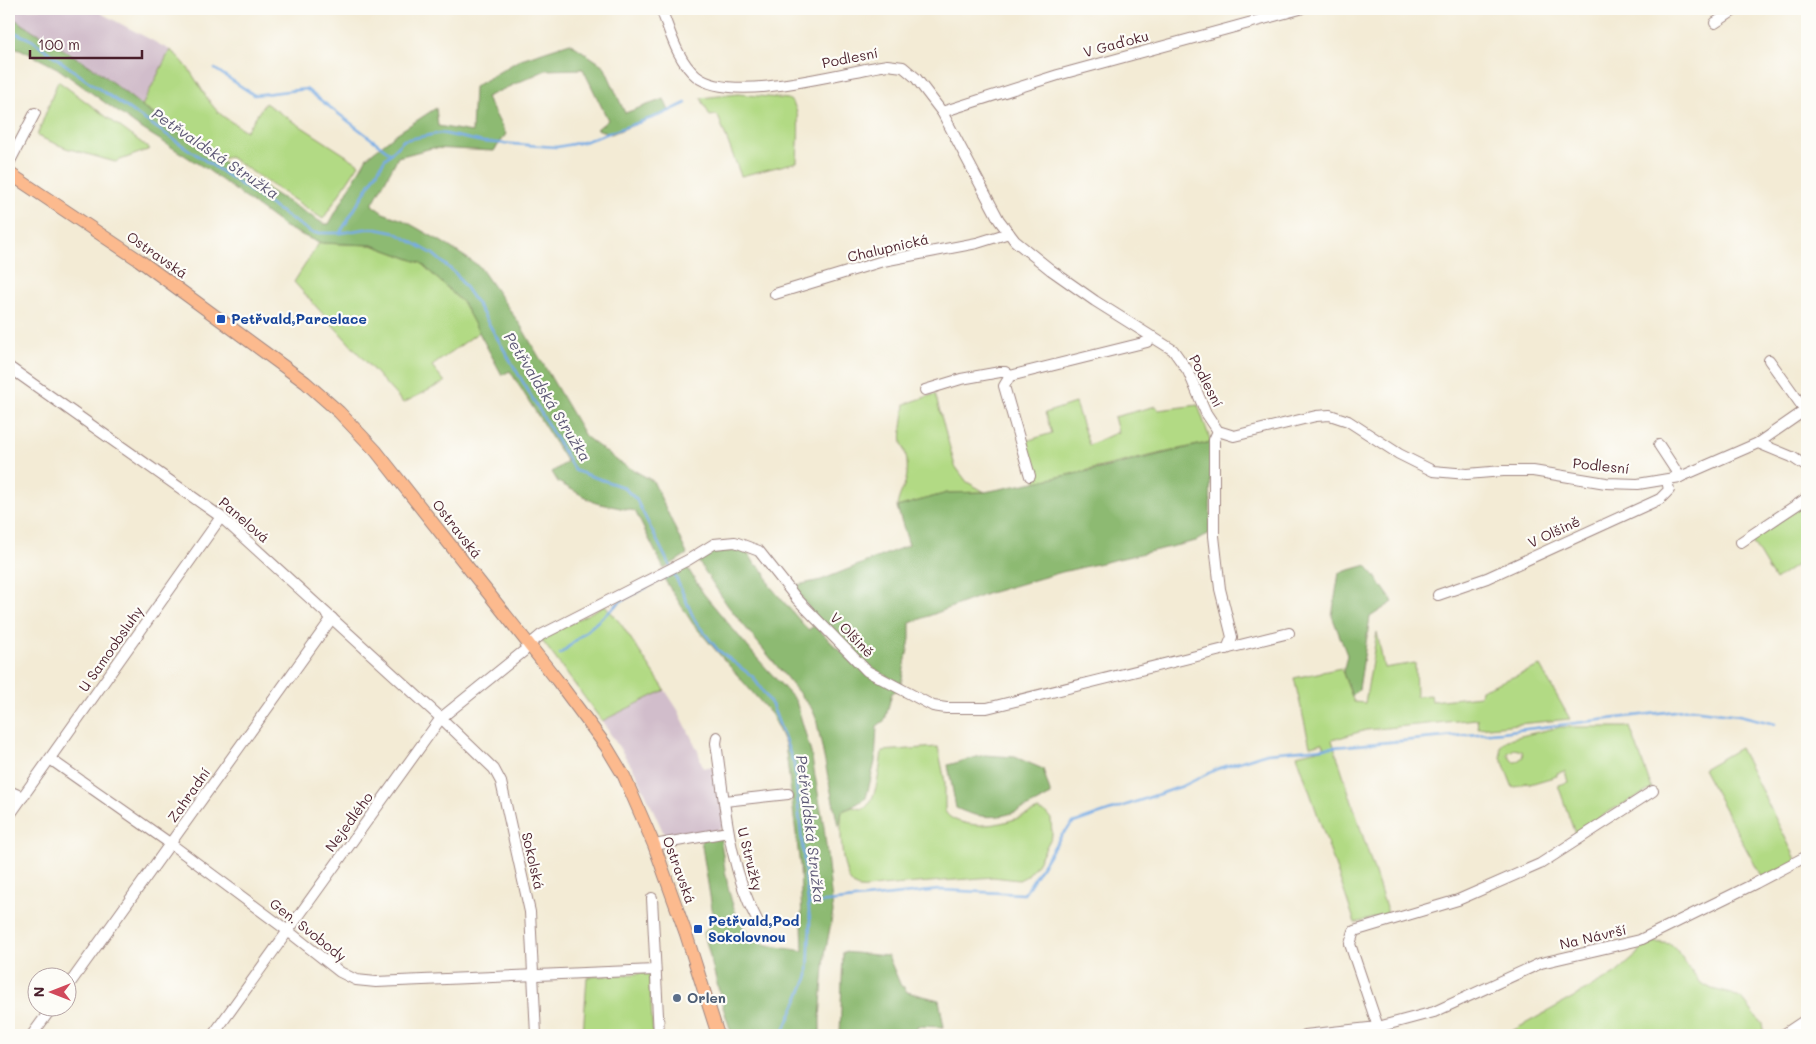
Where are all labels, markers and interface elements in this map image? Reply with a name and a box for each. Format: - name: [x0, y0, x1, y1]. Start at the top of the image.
- street label: V Gaďoku: [1081, 26, 1151, 61]
- scale bar: [30, 28, 142, 60]
- text: 100 m: [38, 34, 80, 54]
- street label: Podlesní: [820, 43, 880, 72]
- water label: Petřvaldská Stružka: [148, 103, 283, 203]
- street label: Ostravská: [123, 227, 191, 282]
- street label: Chalupnická: [845, 229, 930, 266]
- place label: Petřvald,Parcelace: [231, 309, 367, 328]
- marker: Petřvald,Parcelace: [215, 313, 227, 325]
- water label: Petřvaldská Stružka: [500, 328, 596, 465]
- street label: Podlesní: [1185, 351, 1228, 410]
- street label: Podlesní: [1572, 453, 1630, 478]
- street label: Panelová: [215, 492, 274, 547]
- street label: Ostravská: [428, 495, 486, 562]
- street label: V Olšině: [1525, 511, 1583, 552]
- street label: U Samoobsluhy: [74, 602, 147, 695]
- street label: V Olšině: [826, 608, 879, 661]
- water label: Petřvaldská Stružka: [792, 754, 830, 904]
- street label: Zahradní: [163, 764, 214, 826]
- street label: Nejedlého: [320, 788, 377, 855]
- street label: U Stružky: [733, 825, 768, 893]
- street label: Sokolská: [518, 830, 549, 891]
- street label: Ostravská: [659, 834, 700, 906]
- street label: Gen. Svobody: [266, 894, 351, 966]
- place label: Petřvald,Pod Sokolovnou: [708, 911, 800, 946]
- street label: Na Návrší: [1558, 920, 1628, 953]
- marker: Petřvald,Pod Sokolovnou: [692, 923, 704, 935]
- north arrow: [28, 966, 78, 1016]
- text: N: [29, 987, 48, 997]
- place label: Orlen: [687, 988, 726, 1007]
- marker: Orlen: [671, 992, 683, 1004]

